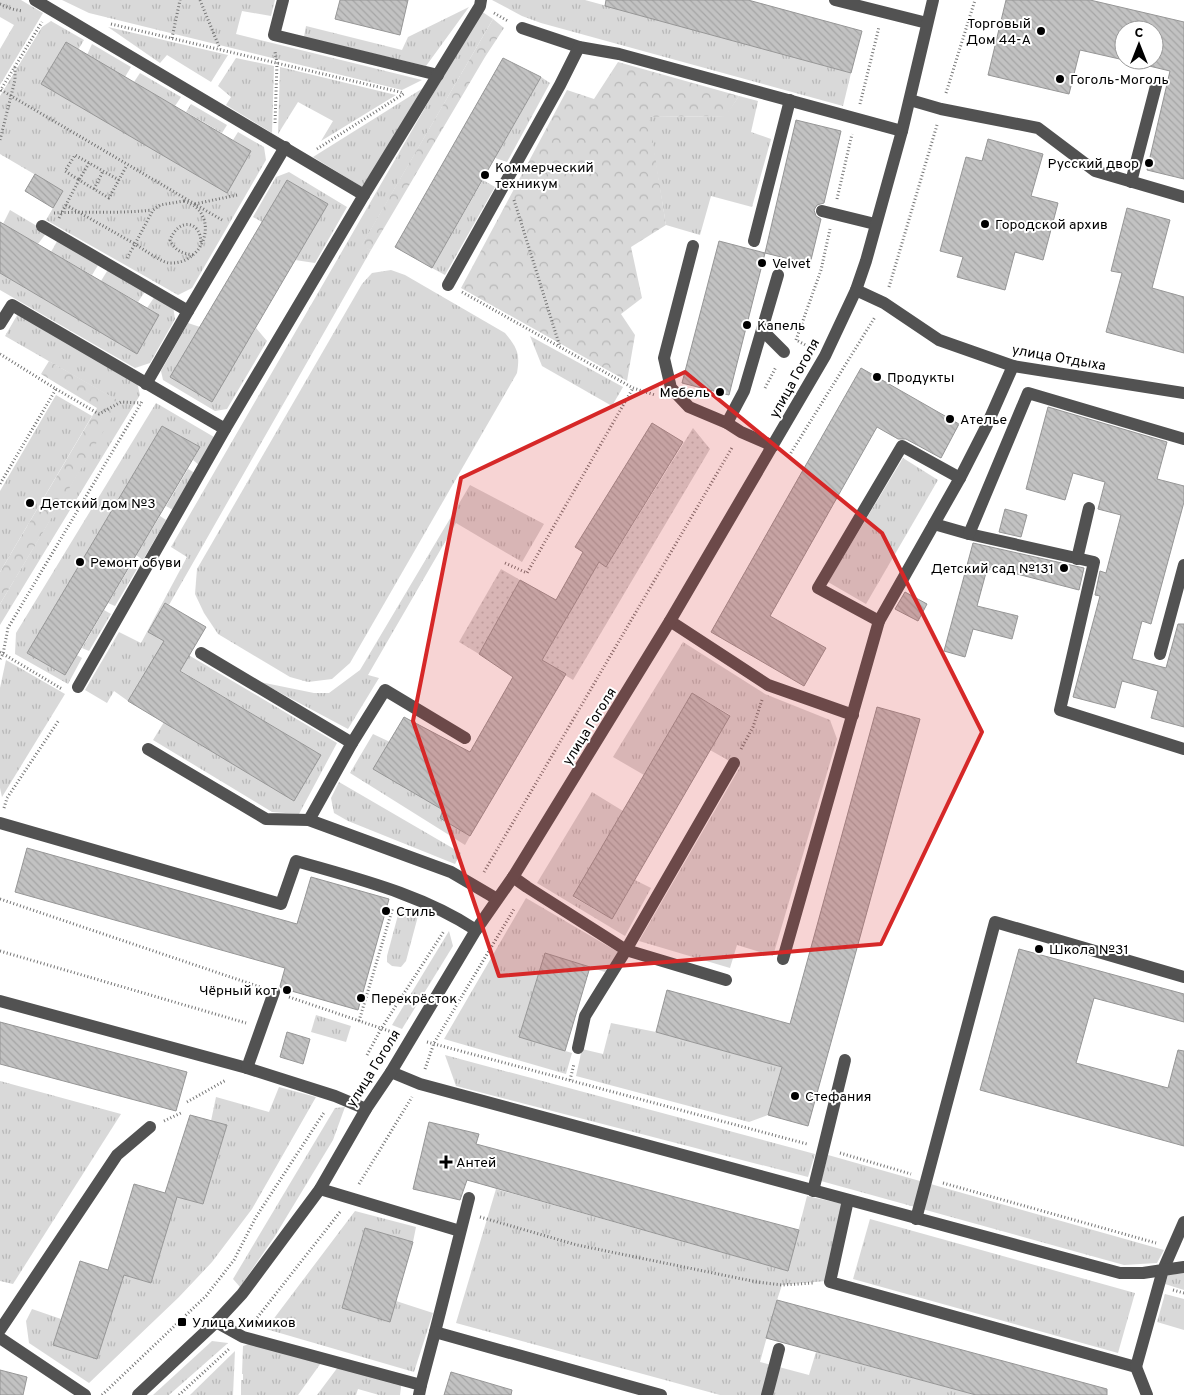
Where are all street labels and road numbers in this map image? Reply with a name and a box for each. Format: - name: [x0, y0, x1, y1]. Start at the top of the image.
- street label: улица Гоголя: [766, 336, 824, 422]
- street label: улица Отдыха: [1010, 342, 1107, 375]
- street label: улица Гоголя: [560, 685, 621, 769]
- street label: улица Гоголя: [344, 1027, 405, 1111]

